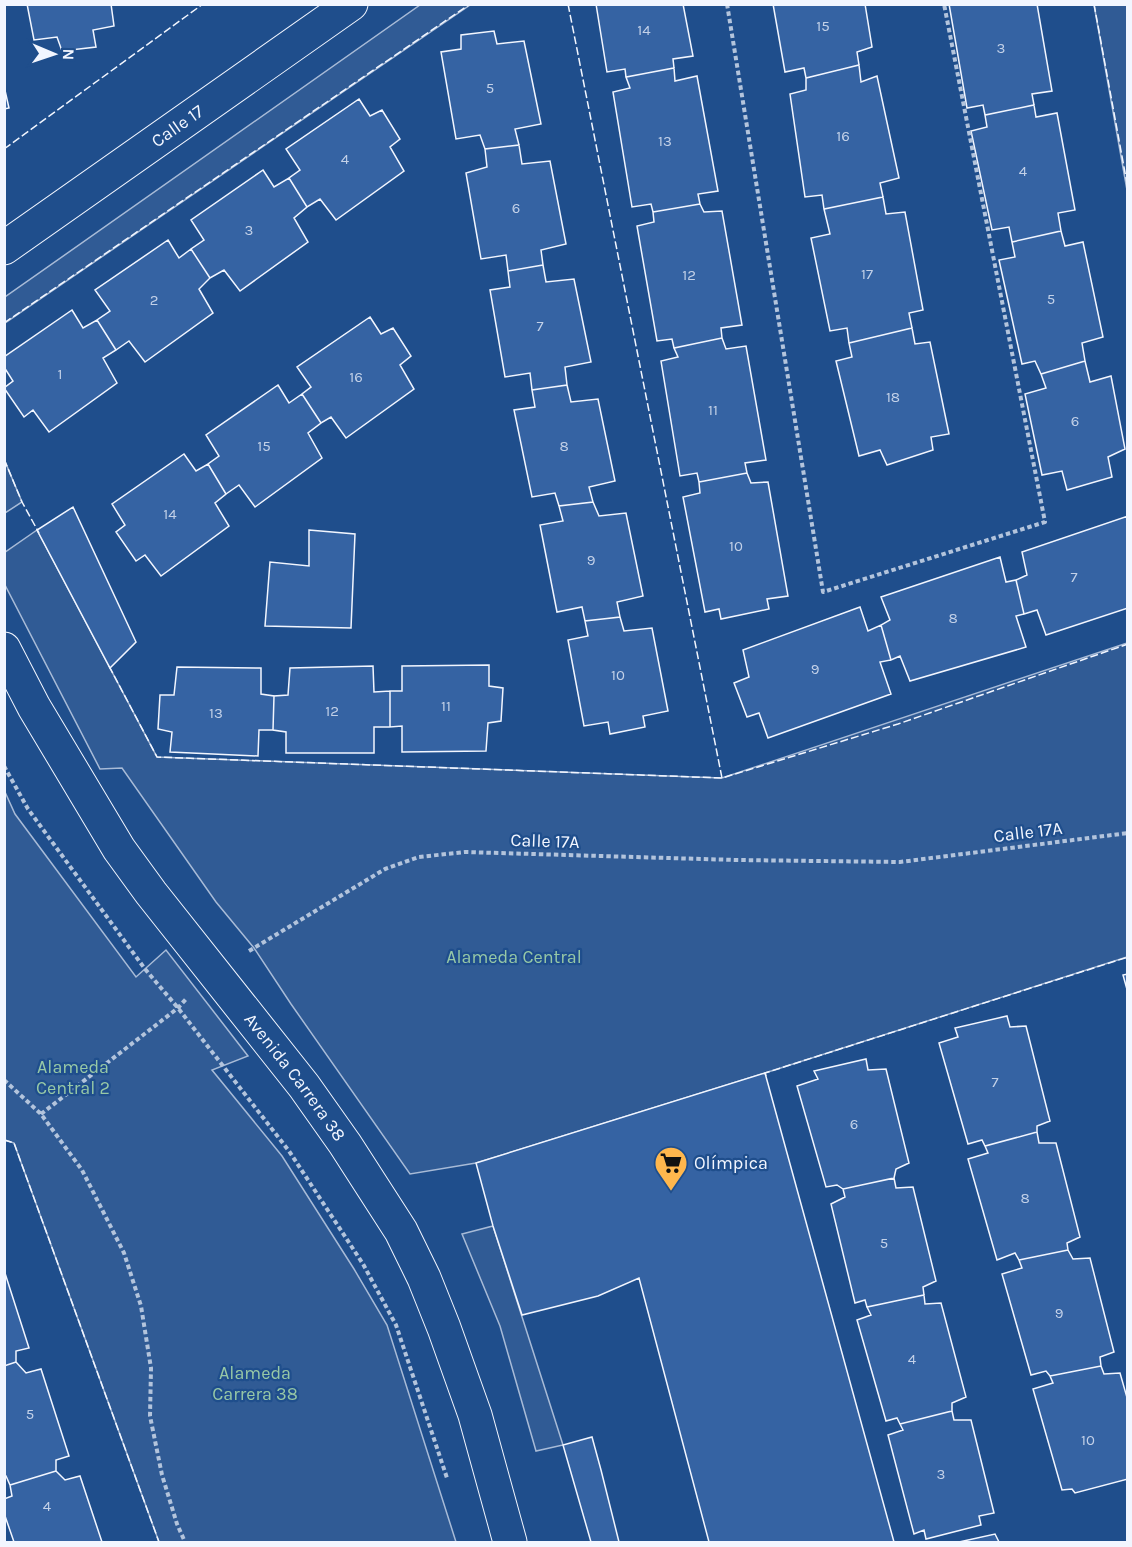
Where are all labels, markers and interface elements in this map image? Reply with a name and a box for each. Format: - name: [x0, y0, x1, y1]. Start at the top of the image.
- house number: 15: [816, 17, 830, 35]
- house number: 14: [637, 21, 651, 39]
- north arrow: [24, 24, 84, 84]
- house number: 3: [997, 39, 1005, 57]
- text: N: [59, 48, 78, 61]
- house number: 5: [486, 79, 494, 97]
- street label: Calle 17: [147, 100, 208, 152]
- house number: 16: [836, 127, 850, 145]
- house number: 13: [658, 132, 672, 150]
- house number: 4: [341, 150, 350, 168]
- house number: 4: [1019, 162, 1028, 180]
- house number: 6: [512, 199, 520, 217]
- house number: 3: [245, 221, 253, 239]
- house number: 17: [861, 265, 873, 283]
- house number: 12: [682, 266, 696, 284]
- house number: 5: [1047, 290, 1055, 308]
- house number: 2: [150, 291, 158, 309]
- house number: 7: [536, 317, 544, 335]
- house number: 1: [58, 365, 62, 383]
- house number: 16: [349, 368, 363, 386]
- house number: 18: [886, 388, 900, 406]
- house number: 11: [708, 401, 718, 419]
- house number: 6: [1071, 412, 1079, 430]
- house number: 15: [257, 437, 271, 455]
- house number: 8: [559, 437, 569, 455]
- house number: 14: [163, 505, 177, 523]
- house number: 10: [729, 537, 743, 555]
- house number: 9: [587, 551, 595, 569]
- house number: 7: [1070, 568, 1078, 586]
- house number: 8: [948, 609, 958, 627]
- house number: 9: [811, 660, 819, 678]
- house number: 10: [611, 666, 625, 684]
- house number: 11: [441, 697, 451, 715]
- house number: 12: [325, 702, 339, 720]
- house number: 13: [209, 704, 223, 722]
- street label: Calle 17A: [992, 817, 1064, 847]
- street label: Calle 17A: [510, 829, 580, 853]
- park label: Alameda Central: [446, 946, 582, 968]
- street label: Avenida Carrera 38: [239, 1009, 351, 1145]
- park label: Alameda Central 2: [36, 1056, 110, 1099]
- house number: 7: [991, 1073, 999, 1091]
- house number: 6: [850, 1115, 858, 1133]
- supermarket icon: Olímpica: [653, 1145, 689, 1192]
- place label: Olímpica: [694, 1152, 768, 1174]
- house number: 8: [1020, 1189, 1030, 1207]
- house number: 5: [880, 1234, 888, 1252]
- house number: 9: [1055, 1304, 1063, 1322]
- house number: 4: [908, 1350, 917, 1368]
- park label: Alameda Carrera 38: [212, 1362, 298, 1405]
- house number: 5: [26, 1405, 34, 1423]
- house number: 10: [1081, 1431, 1095, 1449]
- house number: 3: [937, 1465, 945, 1483]
- house number: 4: [43, 1497, 52, 1515]

